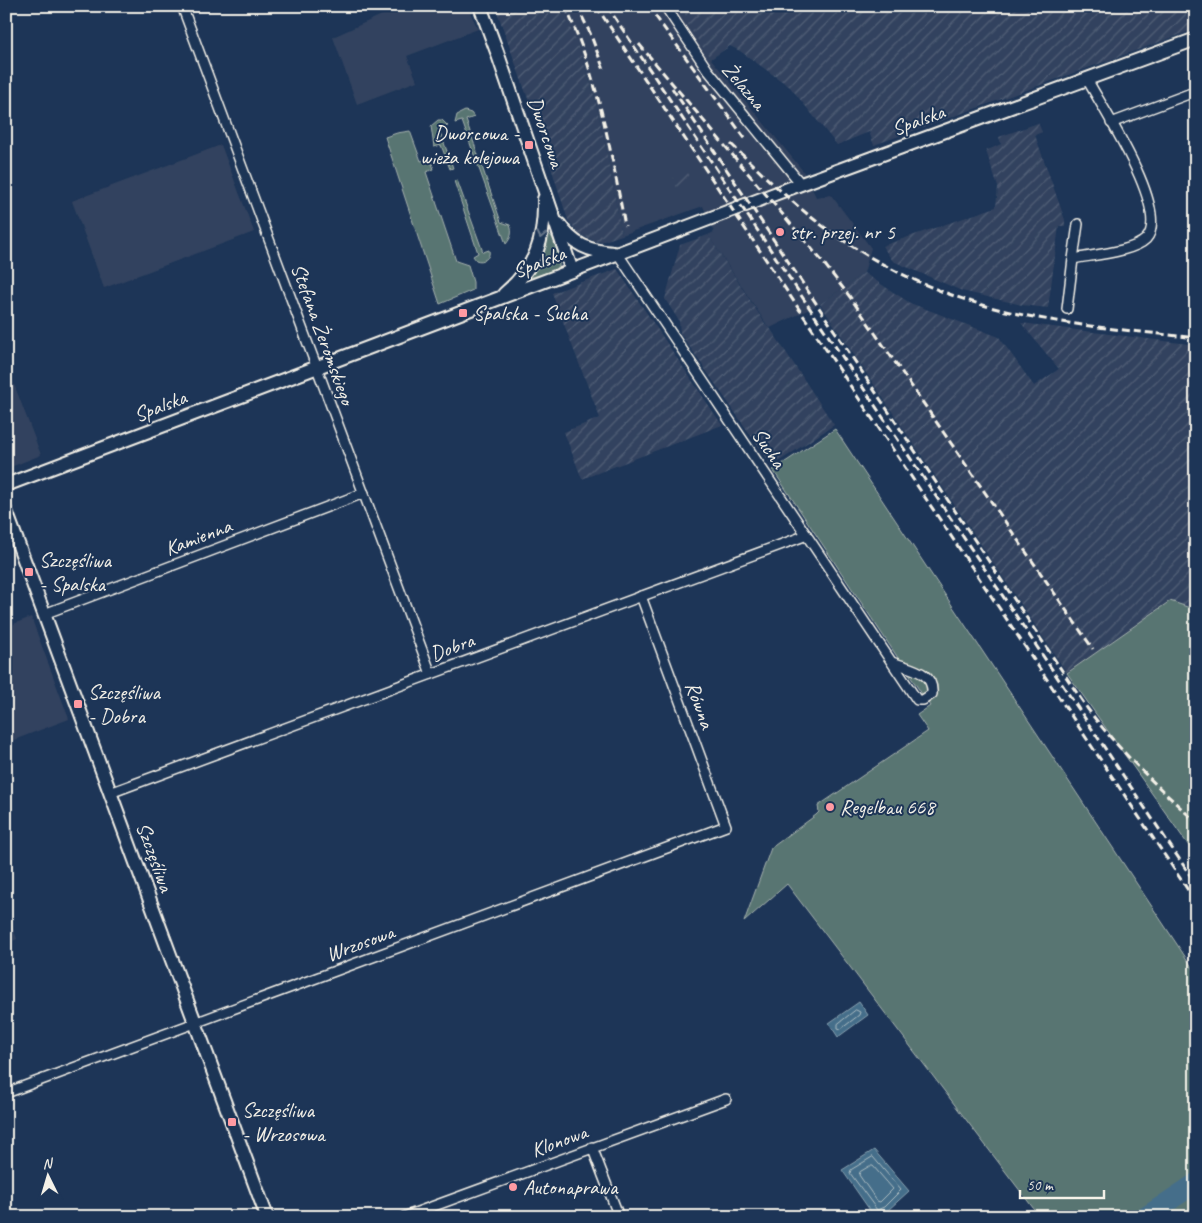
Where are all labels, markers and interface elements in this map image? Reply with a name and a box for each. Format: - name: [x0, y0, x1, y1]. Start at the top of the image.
- street label: Żelazna: [716, 57, 773, 117]
- street label: Dworcowa: [522, 93, 571, 173]
- street label: Spalska: [888, 98, 949, 141]
- place label: Dworcowa - wieża kolejowa: [420, 120, 521, 170]
- marker: Dworcowa - wieża kolejowa: [523, 139, 535, 151]
- place label: str. przej. nr 5: [790, 219, 896, 245]
- marker: str. przej. nr 5: [774, 226, 786, 238]
- one-way arrow: [536, 230, 547, 239]
- street label: Spalska: [509, 240, 570, 284]
- street label: Stefana Żeromskiego: [285, 260, 361, 410]
- place label: Spalska - Sucha: [473, 300, 589, 326]
- marker: Spalska - Sucha: [457, 307, 469, 319]
- street label: Spalska: [130, 384, 191, 428]
- street label: Sucha: [746, 423, 793, 474]
- street label: Kamienna: [161, 512, 237, 562]
- place label: Szczęśliwa - Spalska: [39, 547, 113, 597]
- marker: Szczęśliwa - Spalska: [23, 566, 35, 578]
- street label: Dobra: [426, 627, 479, 667]
- street label: Równa: [680, 678, 721, 734]
- place label: Szczęśliwa - Dobra: [88, 679, 162, 729]
- marker: Szczęśliwa - Dobra: [72, 698, 84, 710]
- place label: Regelbau 668: [840, 794, 937, 820]
- marker: Regelbau 668: [824, 801, 836, 813]
- street label: Szczęśliwa: [130, 819, 180, 897]
- street label: Wrzosowa: [322, 918, 400, 967]
- place label: Szczęśliwa - Wrzosowa: [242, 1097, 327, 1147]
- marker: Szczęśliwa - Wrzosowa: [226, 1116, 238, 1128]
- street label: Klonowa: [527, 1118, 593, 1163]
- north arrow: [22, 1150, 72, 1200]
- text: N: [42, 1154, 54, 1172]
- scale bar: [1020, 1168, 1103, 1200]
- place label: Autonaprawa: [523, 1174, 619, 1200]
- text: 50 m: [1027, 1176, 1054, 1195]
- marker: Autonaprawa: [507, 1181, 519, 1193]

